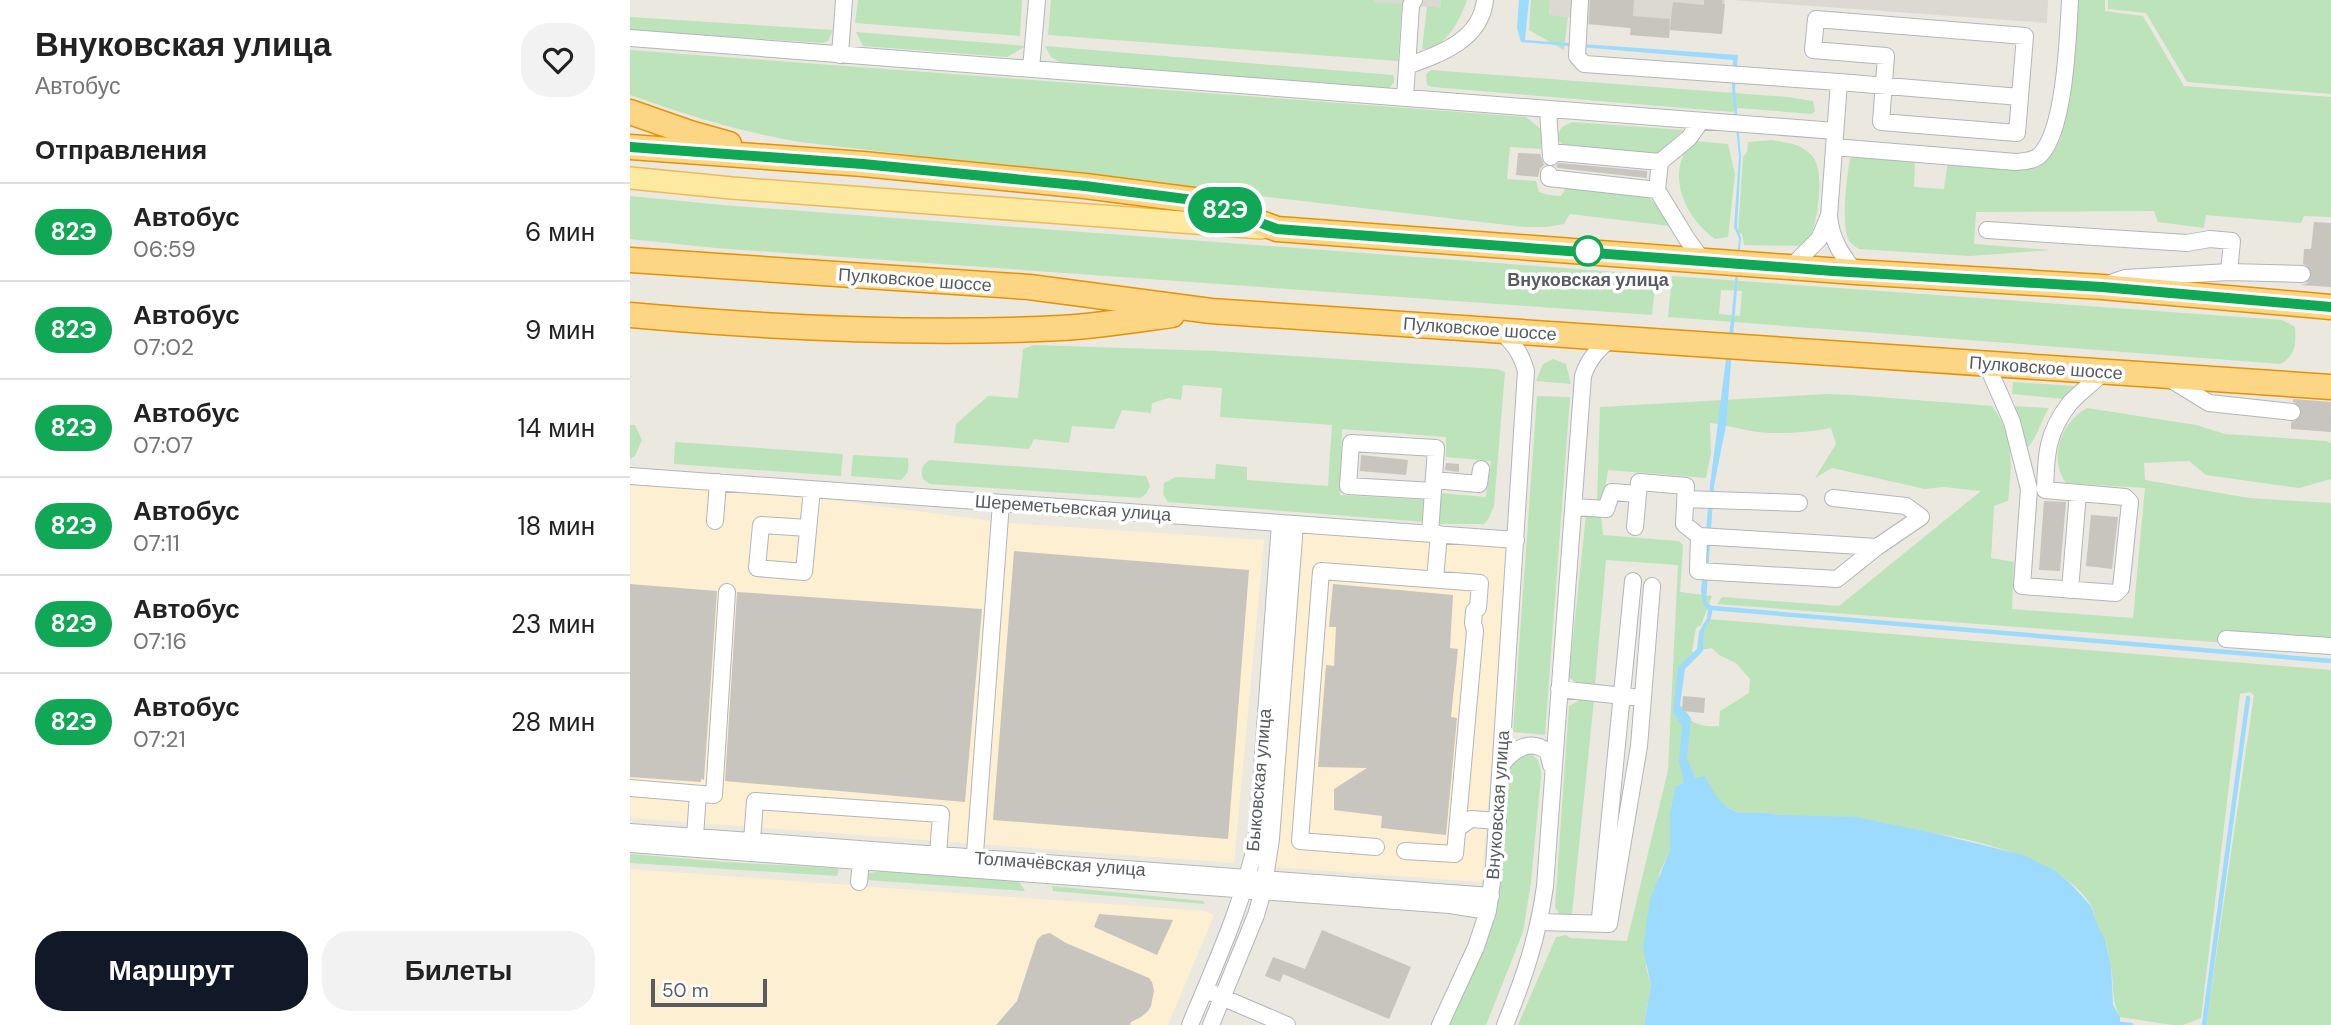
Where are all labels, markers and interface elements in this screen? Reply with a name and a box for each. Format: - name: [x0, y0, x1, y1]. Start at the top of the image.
- text: Внуковская улица: [35, 23, 331, 66]
- button: heart: [521, 23, 595, 97]
- text: Автобус: [35, 71, 121, 101]
- text: Отправления: [35, 133, 207, 167]
- line badge: 82Э: [1185, 187, 1265, 233]
- text: 82Э: [1202, 194, 1248, 225]
- text: Автобус: [133, 200, 240, 234]
- text: 6 мин: [525, 215, 595, 249]
- text: 82Э: [51, 216, 96, 247]
- text: 06:59: [133, 234, 196, 264]
- marker: Внуковская улица: [1573, 236, 1603, 266]
- street label: Пулковское шоссе: [837, 263, 993, 297]
- place label: Внуковская улица: [1507, 268, 1670, 292]
- text: Автобус: [133, 298, 240, 332]
- street label: Пулковское шоссе: [1402, 312, 1558, 346]
- text: 9 мин: [525, 313, 595, 347]
- text: 82Э: [51, 314, 96, 345]
- text: 07:02: [133, 332, 194, 362]
- street label: Пулковское шоссе: [1968, 351, 2124, 385]
- text: Автобус: [133, 396, 240, 430]
- text: 14 мин: [517, 411, 595, 445]
- text: 82Э: [51, 412, 96, 443]
- text: 07:07: [133, 430, 193, 460]
- street label: Шереметьевская улица: [974, 489, 1173, 527]
- text: Автобус: [133, 494, 240, 528]
- text: 18 мин: [517, 509, 595, 543]
- text: 82Э: [51, 510, 96, 541]
- text: 07:11: [133, 528, 180, 558]
- text: Автобус: [133, 592, 240, 626]
- text: 23 мин: [511, 607, 595, 641]
- text: 82Э: [51, 608, 96, 639]
- text: 07:16: [133, 626, 187, 656]
- text: Автобус: [133, 690, 240, 724]
- text: 28 мин: [511, 705, 595, 739]
- text: 82Э: [51, 706, 96, 737]
- street label: Быковская улица: [1241, 706, 1277, 853]
- text: 07:21: [133, 724, 186, 754]
- street label: Внуковская улица: [1481, 729, 1515, 881]
- street label: Толмачёвская улица: [973, 846, 1147, 882]
- button: Маршрут: [35, 931, 308, 1011]
- button: Билеты: [322, 931, 595, 1011]
- scale bar: [651, 976, 766, 1008]
- text: 50 m: [662, 978, 709, 1003]

